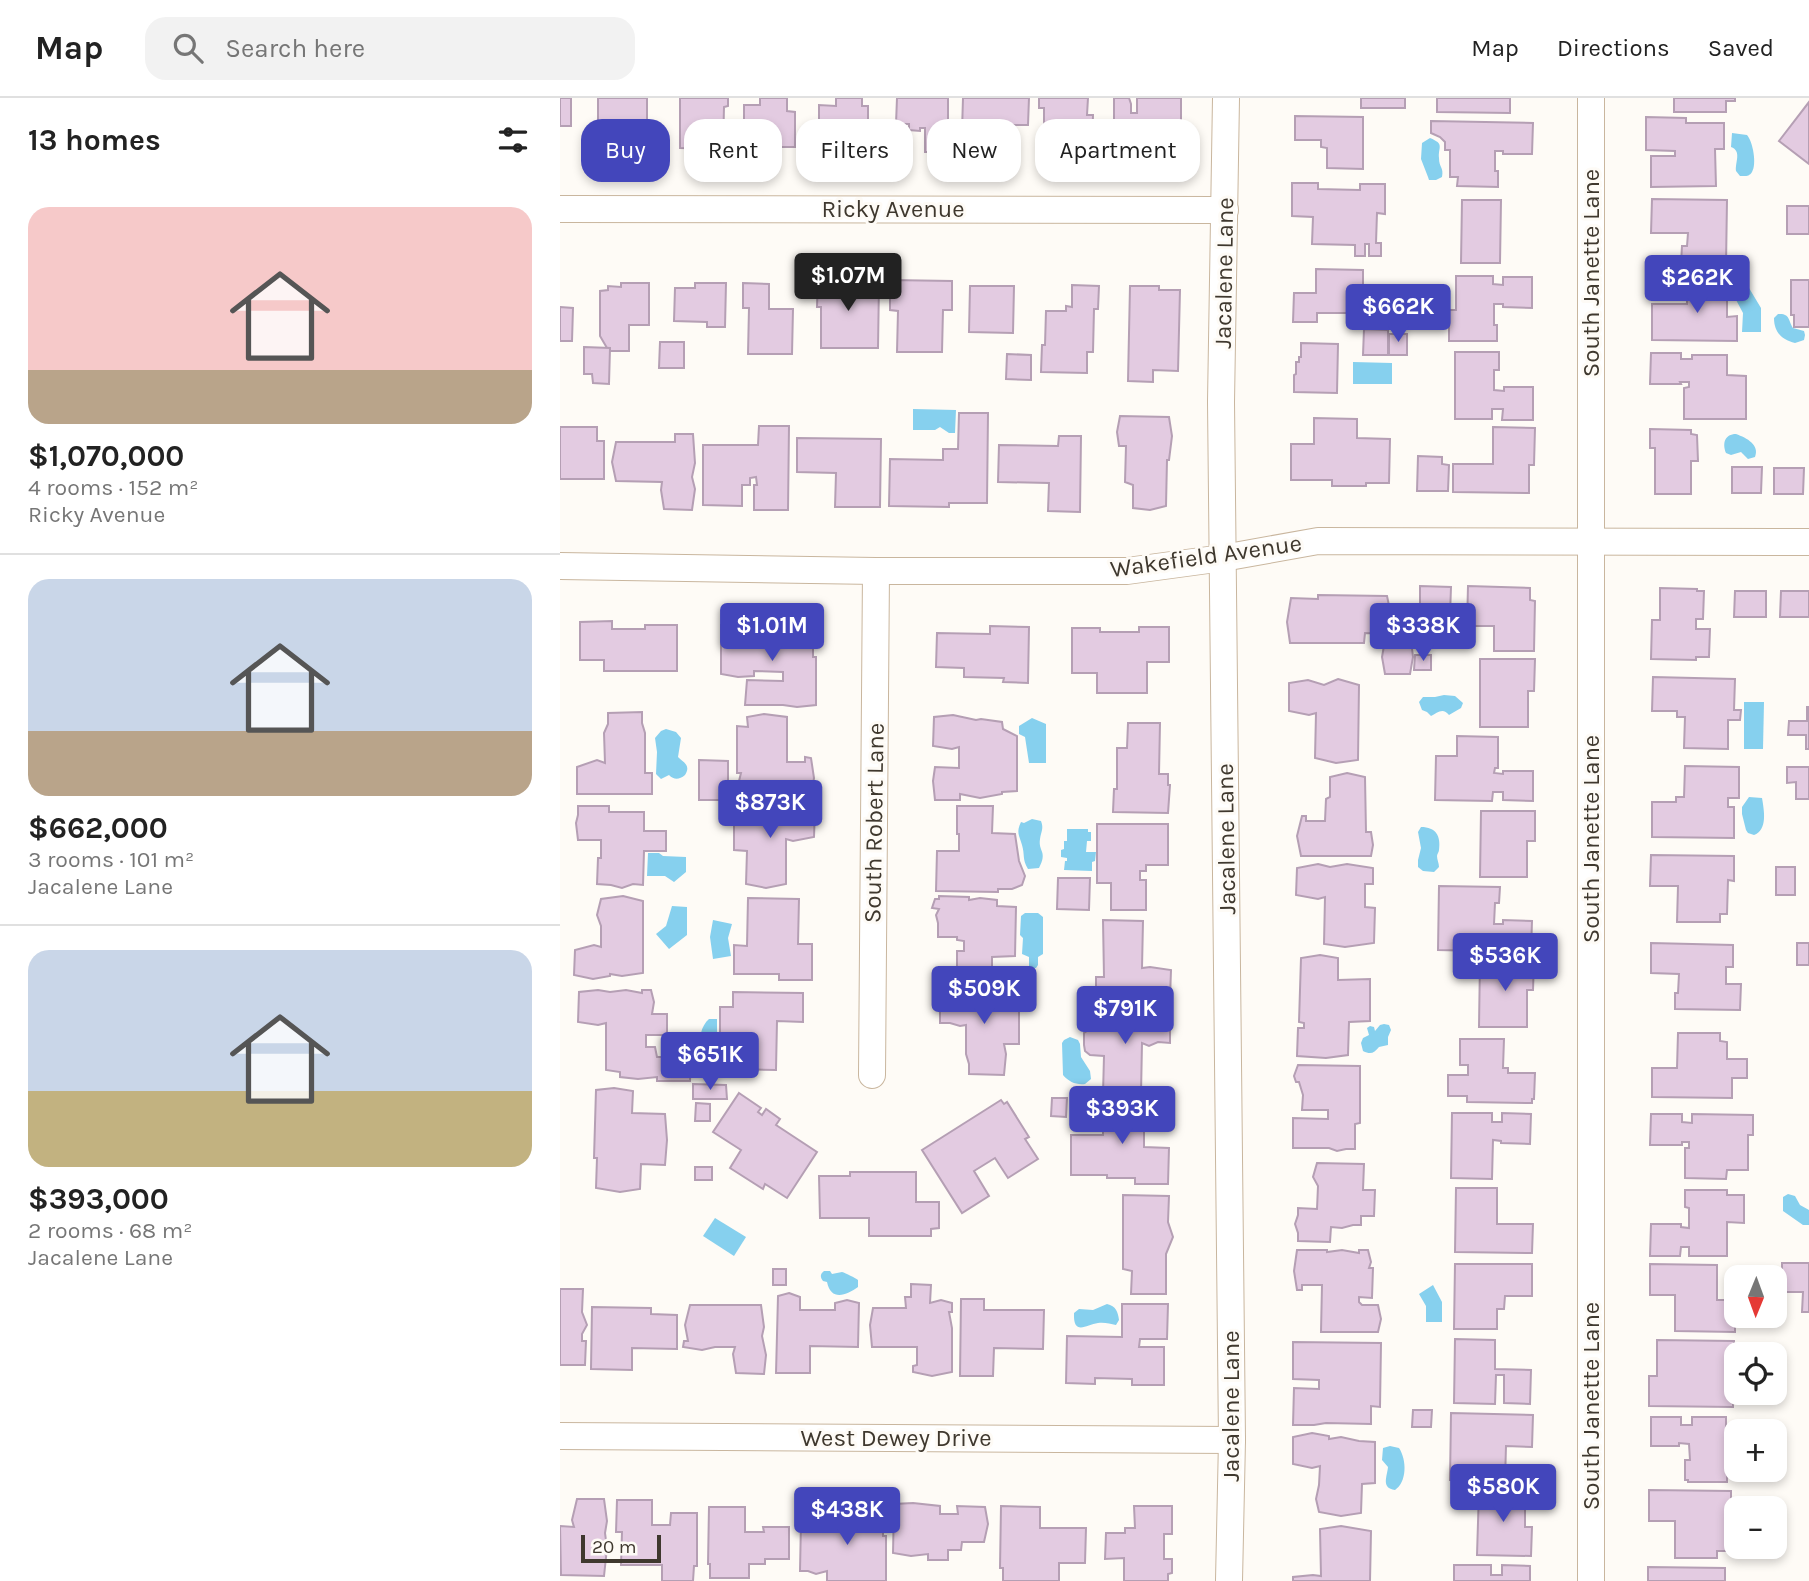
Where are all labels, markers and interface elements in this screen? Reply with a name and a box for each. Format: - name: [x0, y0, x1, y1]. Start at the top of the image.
- search box: [145, 17, 635, 80]
- text: Map: [35, 29, 103, 67]
- icon: search: [169, 29, 207, 67]
- text: Search here: [225, 33, 365, 64]
- text: Map: [1471, 34, 1519, 62]
- text: Directions: [1557, 34, 1670, 62]
- text: Saved: [1708, 34, 1774, 62]
- chip: Buy: [581, 119, 670, 182]
- chip: Rent: [684, 119, 782, 182]
- chip: Filters: [796, 119, 913, 182]
- chip: New: [927, 119, 1021, 182]
- chip: Apartment: [1035, 119, 1200, 182]
- icon: filters: [494, 121, 532, 159]
- text: 13 homes: [28, 122, 161, 158]
- street label: South Janette Lane: [1577, 169, 1605, 377]
- street label: Ricky Avenue: [821, 195, 965, 223]
- street label: Jacalene Lane: [1209, 197, 1239, 349]
- icon: home: [217, 253, 343, 379]
- pin: $1.07M: [791, 254, 905, 313]
- pin: $262K: [1648, 256, 1746, 315]
- text: $1.07M: [810, 262, 886, 289]
- text: $262K: [1661, 264, 1733, 291]
- pin: $662K: [1349, 285, 1447, 344]
- text: $662K: [1362, 293, 1434, 320]
- text: $1,070,000: [28, 438, 184, 474]
- text: 4 rooms · 152 m²: [28, 474, 199, 501]
- text: Ricky Avenue: [28, 501, 165, 528]
- street label: Wakefield Avenue: [1108, 529, 1304, 583]
- pin: $1.01M: [715, 603, 829, 663]
- pin: $338K: [1374, 603, 1472, 663]
- text: $1.01M: [736, 612, 808, 639]
- text: $338K: [1386, 612, 1460, 639]
- icon: home: [217, 625, 343, 751]
- street label: South Robert Lane: [858, 723, 890, 923]
- street label: South Janette Lane: [1577, 735, 1605, 943]
- street label: Jacalene Lane: [1211, 763, 1241, 915]
- pin: $873K: [721, 780, 819, 840]
- text: $873K: [734, 789, 806, 816]
- text: $662,000: [28, 810, 168, 846]
- text: 3 rooms · 101 m²: [28, 846, 194, 873]
- text: Jacalene Lane: [28, 873, 173, 900]
- pin: $536K: [1456, 934, 1554, 993]
- text: $536K: [1469, 942, 1541, 969]
- pin: $509K: [935, 967, 1033, 1026]
- text: $509K: [948, 975, 1020, 1002]
- pin: $791K: [1076, 986, 1174, 1046]
- text: $791K: [1093, 995, 1157, 1022]
- icon: home: [217, 996, 343, 1122]
- pin: $651K: [661, 1032, 759, 1092]
- text: $651K: [677, 1041, 743, 1068]
- pin: $393K: [1073, 1086, 1171, 1146]
- text: $393K: [1085, 1095, 1159, 1122]
- text: $393,000: [28, 1181, 169, 1217]
- text: 2 rooms · 68 m²: [28, 1217, 192, 1244]
- text: Jacalene Lane: [28, 1244, 173, 1271]
- north arrow: [1724, 1265, 1787, 1328]
- map controls: [1724, 1265, 1787, 1559]
- street label: South Janette Lane: [1577, 1302, 1605, 1510]
- street label: Jacalene Lane: [1217, 1330, 1245, 1482]
- button: locate: [1724, 1342, 1787, 1405]
- button: +: [1724, 1419, 1787, 1482]
- street label: West Dewey Drive: [800, 1424, 992, 1452]
- pin: $580K: [1454, 1464, 1552, 1524]
- text: $580K: [1466, 1473, 1540, 1500]
- pin: $438K: [798, 1488, 896, 1547]
- text: $438K: [810, 1496, 884, 1523]
- button: −: [1724, 1496, 1787, 1559]
- scale bar: [581, 1532, 662, 1564]
- text: 20 m: [592, 1536, 637, 1558]

